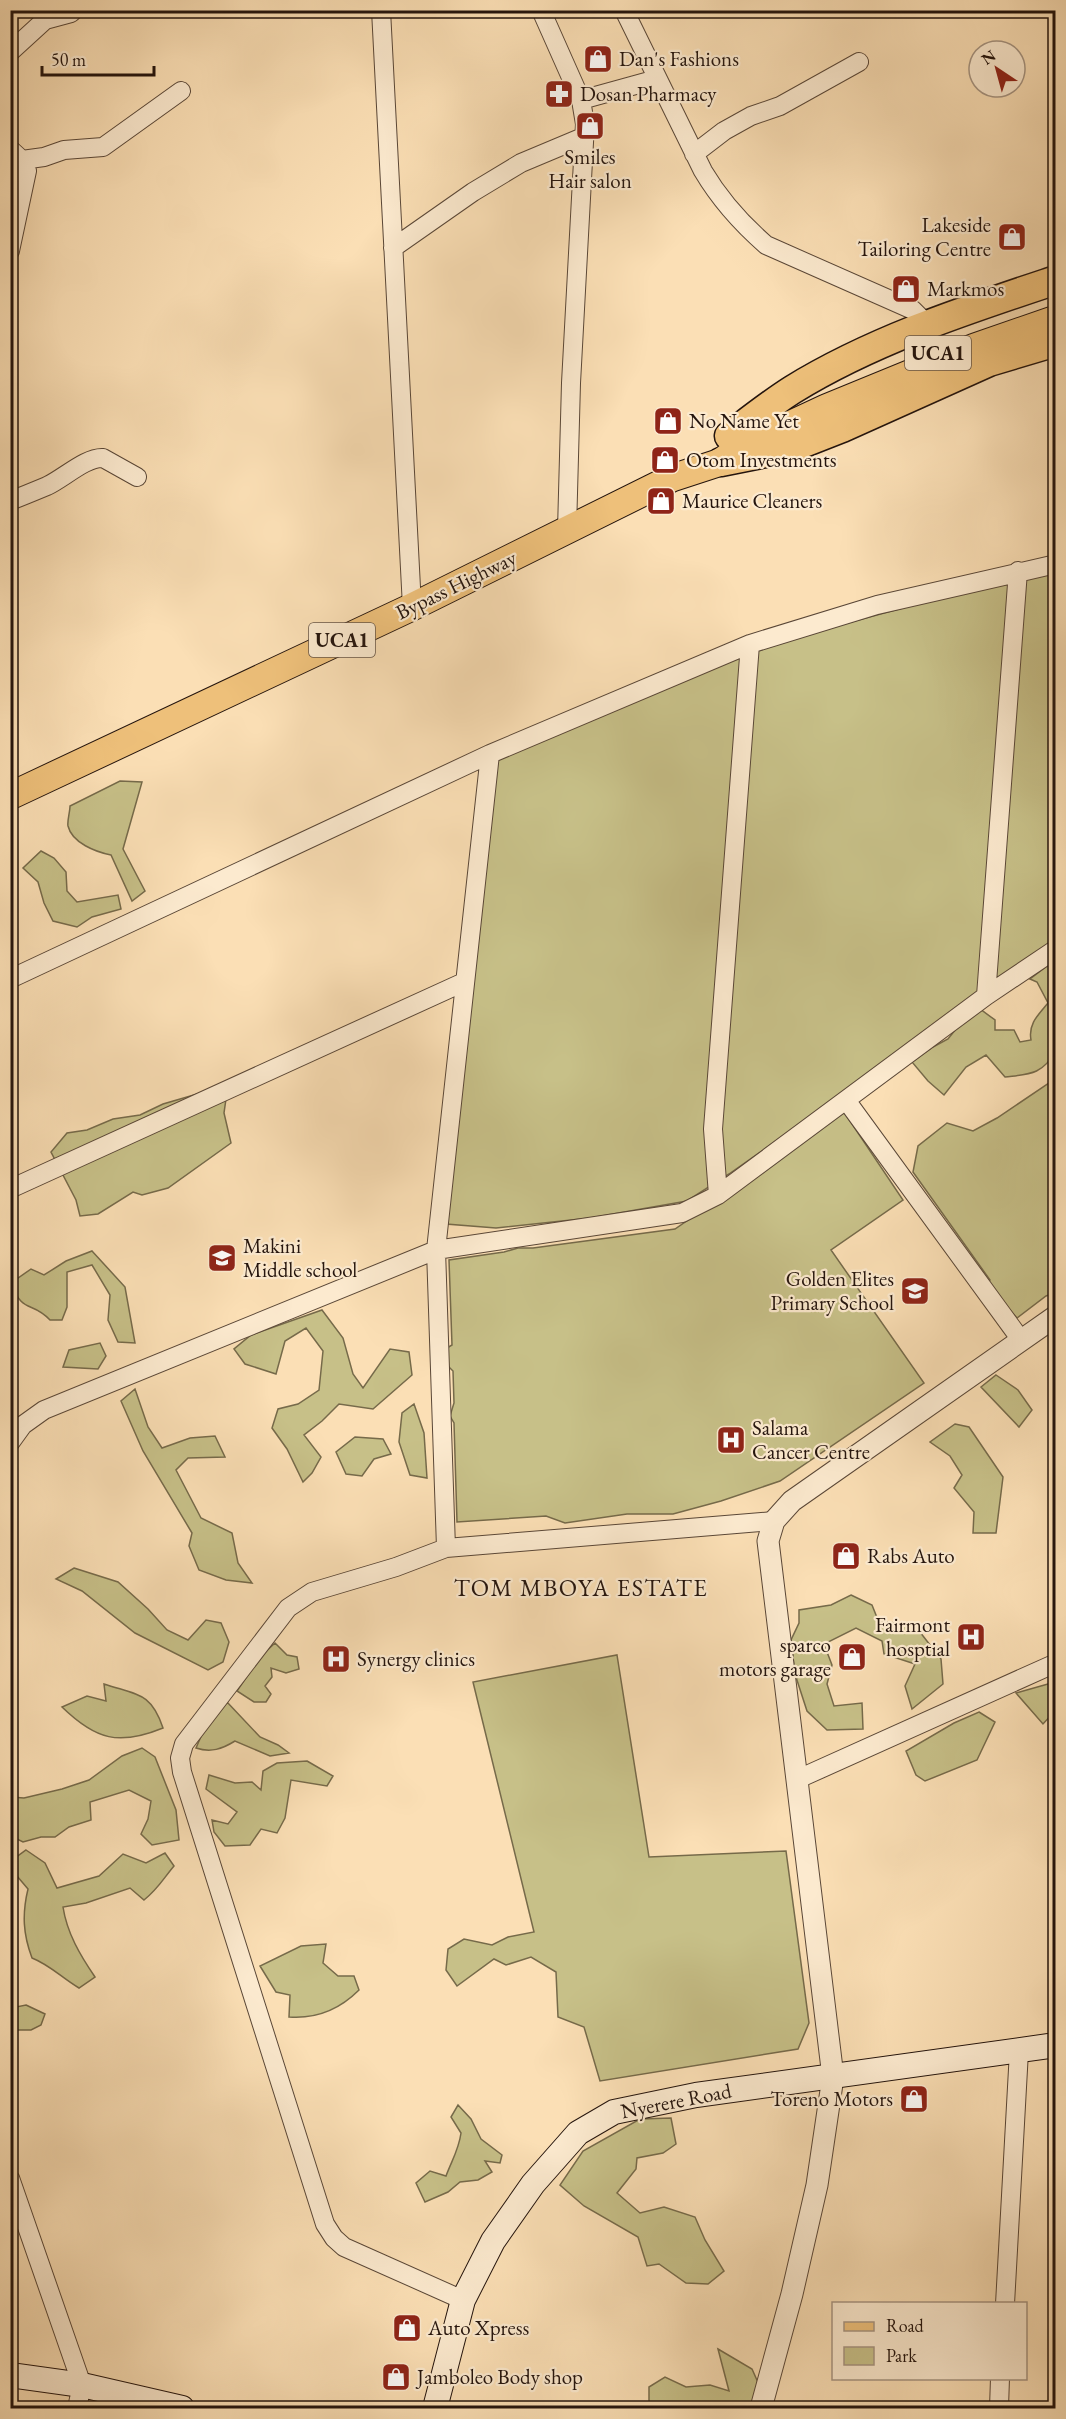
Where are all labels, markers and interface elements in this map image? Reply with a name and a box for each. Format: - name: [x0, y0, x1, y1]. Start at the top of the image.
- scale bar: [42, 39, 154, 77]
- north arrow: [967, 39, 1027, 99]
- shop icon: Dan's Fashions: [582, 43, 614, 75]
- place label: Dan's Fashions: [619, 45, 739, 72]
- text: N: [977, 45, 1000, 70]
- text: 50 m: [51, 48, 86, 71]
- pharmacy icon: Dosan Pharmacy: [543, 78, 575, 110]
- place label: Dosan Pharmacy: [580, 80, 717, 107]
- shop icon: Smiles Hair salon: [574, 110, 606, 142]
- place label: Smiles Hair salon: [548, 143, 632, 194]
- place label: Lakeside Tailoring Centre: [858, 211, 991, 262]
- shop icon: Lakeside Tailoring Centre: [996, 221, 1028, 253]
- shop icon: Markmos: [890, 273, 922, 305]
- place label: Markmos: [927, 275, 1004, 302]
- road number: UCA1: [905, 336, 971, 370]
- shop icon: No Name Yet: [652, 405, 684, 437]
- place label: No Name Yet: [689, 407, 799, 434]
- shop icon: Otom Investments: [649, 444, 681, 476]
- place label: Otom Investments: [686, 446, 837, 473]
- shop icon: Maurice Cleaners: [645, 485, 677, 517]
- place label: Maurice Cleaners: [682, 487, 822, 514]
- street label: Bypass Highway: [391, 543, 521, 625]
- road number: UCA1: [309, 623, 375, 657]
- place label: Makini Middle school: [243, 1232, 357, 1283]
- school or university icon: Makini Middle school: [206, 1242, 238, 1274]
- place label: Golden Elites Primary School: [770, 1265, 894, 1316]
- school or university icon: Golden Elites Primary School: [899, 1275, 931, 1307]
- place label: Salama Cancer Centre: [752, 1414, 870, 1465]
- hospital icon: Salama Cancer Centre: [715, 1424, 747, 1456]
- shop icon: Rabs Auto: [830, 1540, 862, 1572]
- place label: Rabs Auto: [867, 1542, 955, 1569]
- district label: TOM MBOYA ESTATE: [454, 1572, 708, 1603]
- place label: Fairmont hosptial: [875, 1611, 950, 1662]
- hospital icon: Fairmont hosptial: [955, 1621, 987, 1653]
- place label: sparco motors garage: [719, 1631, 831, 1682]
- shop icon: sparco motors garage: [836, 1641, 868, 1673]
- hospital icon: Synergy clinics: [320, 1643, 352, 1675]
- place label: Synergy clinics: [357, 1645, 475, 1672]
- street label: Nyerere Road: [618, 2076, 734, 2124]
- shop icon: Toreno Motors: [898, 2083, 930, 2115]
- place label: Toreno Motors: [770, 2085, 893, 2112]
- legend: [832, 2302, 1027, 2380]
- shop icon: Auto Xpress: [391, 2312, 423, 2344]
- place label: Auto Xpress: [427, 2314, 530, 2341]
- text: Road: [886, 2314, 925, 2337]
- text: Park: [886, 2344, 917, 2367]
- shop icon: Jamboleo Body shop: [380, 2361, 412, 2393]
- place label: Jamboleo Body shop: [415, 2363, 583, 2390]

